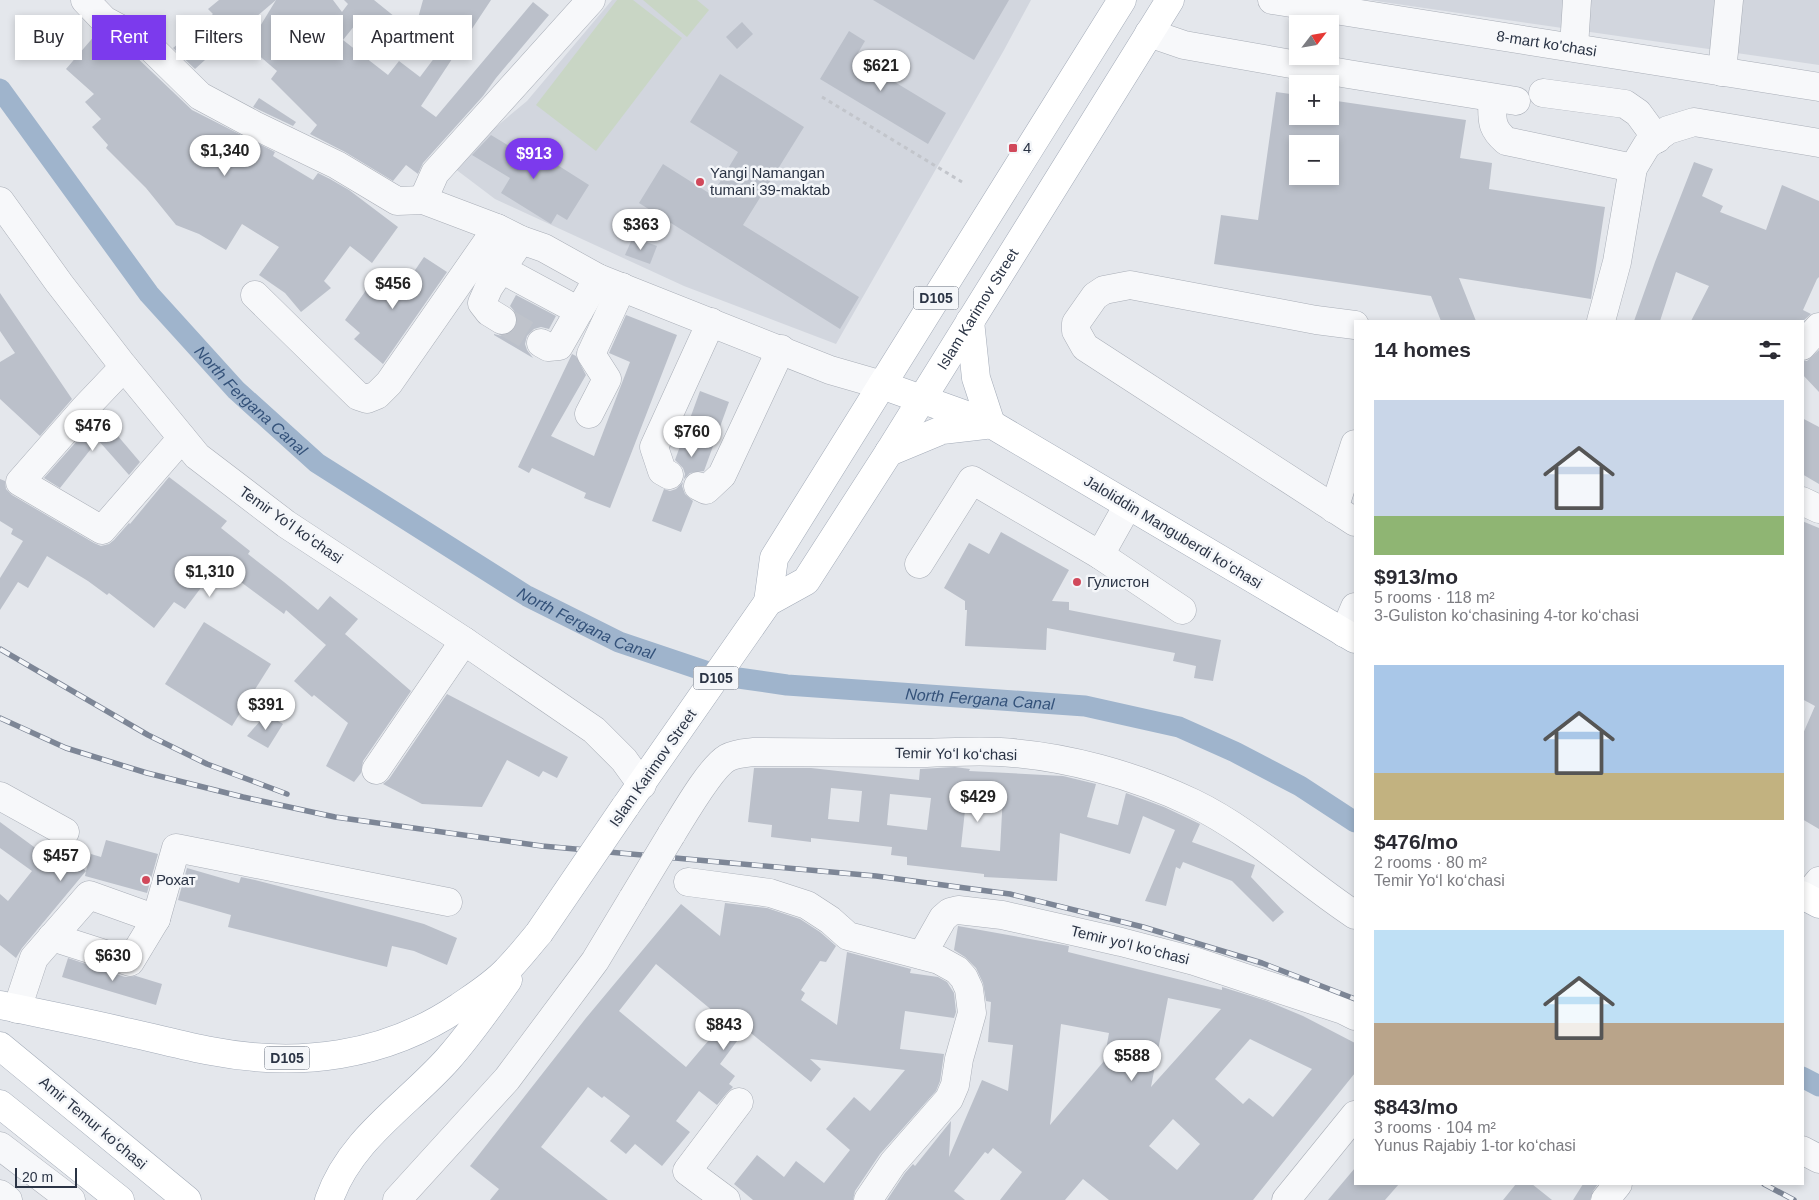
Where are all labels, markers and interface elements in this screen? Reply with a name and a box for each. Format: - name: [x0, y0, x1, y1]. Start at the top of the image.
- chip: Buy: [15, 15, 82, 60]
- chip: Rent: [92, 15, 166, 60]
- chip: Filters: [176, 15, 261, 60]
- chip: New: [271, 15, 343, 60]
- chip: Apartment: [353, 15, 472, 60]
- north arrow: [1289, 15, 1339, 65]
- map controls: [1289, 15, 1339, 185]
- street label: 8-mart ko'chasi: [1495, 27, 1598, 60]
- pin: $621: [851, 49, 911, 92]
- text: $621: [863, 57, 899, 74]
- button: +: [1289, 75, 1339, 125]
- pin: $1,340: [184, 134, 266, 177]
- button: −: [1289, 135, 1339, 185]
- pin: $913: [504, 138, 564, 180]
- place label: 4: [1023, 139, 1031, 156]
- text: $1,340: [201, 142, 249, 159]
- marker: 4: [1007, 142, 1019, 154]
- text: $913: [516, 145, 552, 162]
- place label: Yangi Namangan tumani 39-maktab: [710, 164, 830, 198]
- marker: Yangi Namangan tumani 39-maktab: [694, 176, 706, 188]
- pin: $363: [611, 208, 671, 251]
- text: $363: [623, 216, 659, 233]
- street label: Islam Karimov Street: [933, 245, 1022, 372]
- pin: $456: [363, 268, 423, 310]
- text: $456: [375, 275, 411, 292]
- road number: D105: [914, 286, 958, 310]
- icon: filters: [1756, 336, 1784, 364]
- text: 14 homes: [1374, 338, 1471, 361]
- water label: North Fergana Canal: [191, 343, 311, 459]
- pin: $476: [63, 410, 123, 452]
- pin: $760: [662, 416, 722, 458]
- text: $476: [75, 417, 111, 434]
- text: $760: [674, 423, 710, 440]
- icon: home: [1534, 433, 1624, 523]
- street label: Jaloliddin Manguberdi koʻchasi: [1081, 472, 1265, 591]
- street label: Temir Yoʻl koʻchasi: [236, 482, 346, 567]
- pin: $1,310: [169, 556, 251, 598]
- text: $1,310: [186, 563, 234, 580]
- text: $913/mo: [1374, 565, 1458, 588]
- place label: Гулистон: [1087, 573, 1149, 590]
- marker: Гулистон: [1071, 576, 1083, 588]
- water label: North Fergana Canal: [514, 584, 657, 663]
- text: 5 rooms · 118 m²: [1374, 589, 1495, 606]
- text: 3-Guliston koʻchasining 4-tor koʻchasi: [1374, 607, 1639, 624]
- road number: D105: [694, 666, 738, 690]
- water label: North Fergana Canal: [905, 685, 1056, 713]
- pin: $391: [236, 688, 296, 731]
- text: $391: [248, 696, 284, 713]
- icon: home: [1534, 698, 1624, 788]
- street label: Islam Karimov Street: [606, 705, 700, 830]
- street label: Temir Yoʻl koʻchasi: [895, 744, 1017, 763]
- pin: $429: [948, 780, 1008, 823]
- text: $429: [960, 788, 996, 805]
- text: $476/mo: [1374, 830, 1458, 853]
- pin: $457: [31, 840, 91, 882]
- text: $457: [43, 847, 79, 864]
- text: 2 rooms · 80 m²: [1374, 854, 1487, 871]
- place label: Рохат: [156, 871, 196, 888]
- text: Temir Yoʻl koʻchasi: [1374, 872, 1505, 889]
- marker: Рохат: [140, 874, 152, 886]
- street label: Temir yoʻl koʻchasi: [1069, 922, 1191, 967]
- pin: $630: [83, 940, 143, 982]
- text: $630: [95, 947, 131, 964]
- icon: home: [1534, 963, 1624, 1053]
- pin: $843: [694, 1008, 754, 1051]
- text: $843: [706, 1016, 742, 1033]
- pin: $588: [1102, 1040, 1162, 1082]
- road number: D105: [264, 1046, 310, 1070]
- text: $588: [1114, 1047, 1150, 1064]
- street label: Amir Temur koʻchasi: [36, 1073, 150, 1172]
- text: $843/mo: [1374, 1095, 1458, 1118]
- text: 3 rooms · 104 m²: [1374, 1119, 1496, 1136]
- text: Yunus Rajabiy 1-tor koʻchasi: [1374, 1137, 1576, 1154]
- scale bar: [15, 1165, 78, 1188]
- text: 20 m: [22, 1169, 53, 1185]

